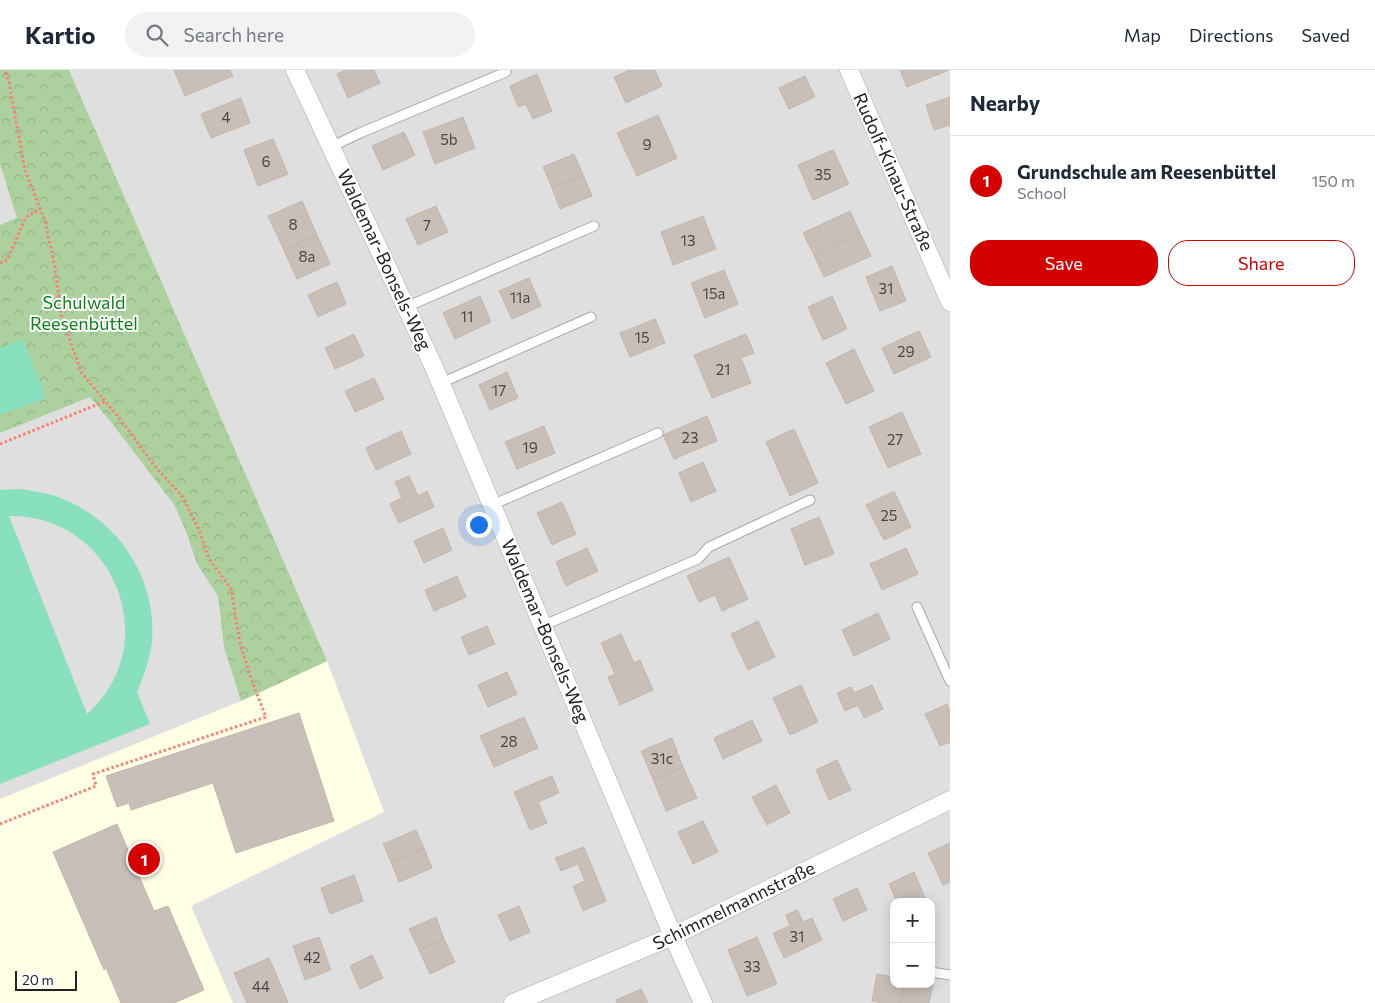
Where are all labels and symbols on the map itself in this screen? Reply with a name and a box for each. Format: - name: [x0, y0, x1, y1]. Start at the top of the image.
- street label: Rudolf-Kinau-Straße: [849, 89, 939, 254]
- house number: 4: [222, 108, 231, 126]
- house number: 5b: [440, 130, 458, 148]
- house number: 9: [642, 135, 652, 153]
- house number: 6: [261, 152, 271, 170]
- street label: Waldemar-Bonsels-Weg: [333, 165, 437, 354]
- house number: 35: [814, 165, 832, 183]
- house number: 8: [288, 215, 298, 233]
- house number: 7: [423, 216, 431, 234]
- house number: 13: [681, 231, 695, 249]
- house number: 8a: [299, 247, 315, 265]
- house number: 31: [879, 279, 893, 297]
- house number: 15a: [703, 284, 725, 302]
- house number: 11a: [510, 288, 530, 306]
- park label: Schulwald Reesenbüttel: [30, 291, 138, 334]
- house number: 11: [461, 307, 473, 325]
- house number: 15: [634, 328, 650, 346]
- house number: 29: [897, 342, 915, 360]
- house number: 21: [716, 360, 730, 378]
- house number: 17: [492, 381, 506, 399]
- house number: 23: [682, 428, 698, 446]
- house number: 27: [887, 430, 903, 448]
- house number: 19: [522, 438, 538, 456]
- house number: 25: [881, 506, 897, 524]
- your location: [466, 512, 492, 538]
- street label: Waldemar-Bonsels-Weg: [497, 535, 595, 726]
- house number: 28: [500, 732, 518, 750]
- house number: 31c: [651, 749, 673, 767]
- pin: 1: [128, 840, 160, 878]
- street label: Schimmelmannstraße: [649, 856, 818, 954]
- house number: 31: [790, 927, 804, 945]
- house number: 42: [303, 948, 321, 966]
- house number: 33: [743, 957, 761, 975]
- scale bar: [15, 968, 78, 991]
- house number: 44: [252, 977, 270, 995]

